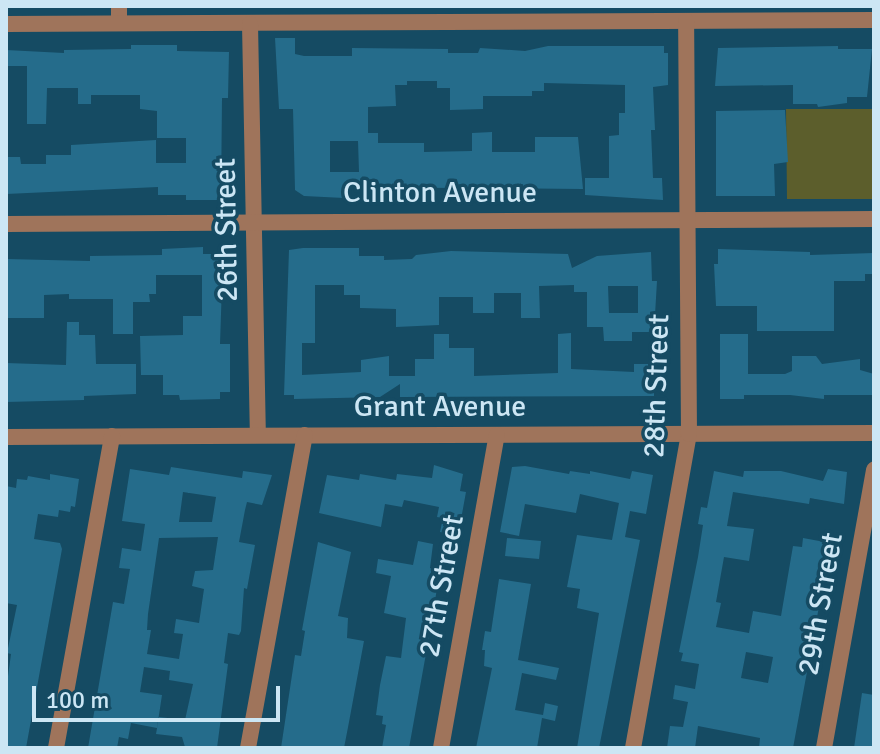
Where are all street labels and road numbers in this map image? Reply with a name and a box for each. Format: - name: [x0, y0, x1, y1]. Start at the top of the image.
- street label: 26th Street: [208, 158, 246, 302]
- street label: Clinton Avenue: [343, 175, 537, 211]
- street label: 28th Street: [636, 313, 678, 459]
- street label: Grant Avenue: [354, 389, 526, 425]
- street label: 27th Street: [412, 512, 472, 660]
- street label: 29th Street: [791, 530, 851, 678]

